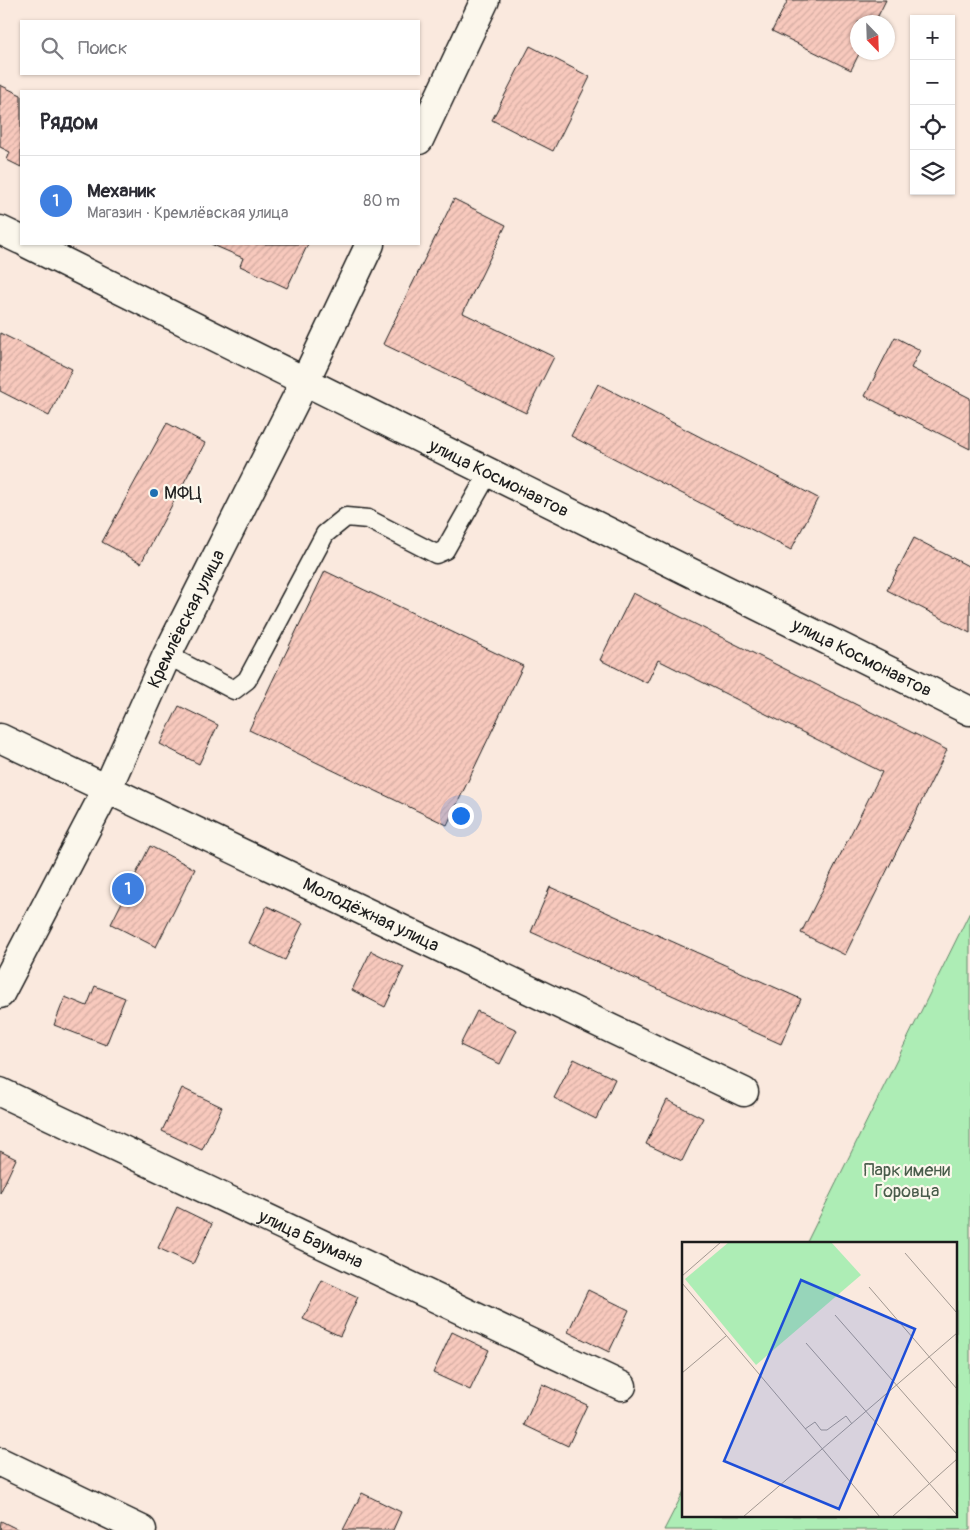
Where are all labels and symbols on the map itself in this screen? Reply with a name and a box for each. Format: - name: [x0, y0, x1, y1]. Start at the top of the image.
- north arrow: [850, 15, 895, 60]
- street label: улица Космонавтов: [424, 433, 573, 522]
- place label: МФЦ: [164, 482, 202, 505]
- marker: МФЦ: [148, 487, 160, 499]
- street label: Кремлёвская улица: [142, 546, 230, 692]
- street label: улица Космонавтов: [787, 613, 936, 702]
- your location: [448, 803, 474, 829]
- pin: 1: [112, 870, 144, 908]
- street label: Молодёжная улица: [299, 872, 443, 957]
- park label: Парк имени Горовца: [864, 1159, 950, 1203]
- street label: улица Баумана: [254, 1204, 367, 1274]
- inset map: [682, 1242, 958, 1518]

